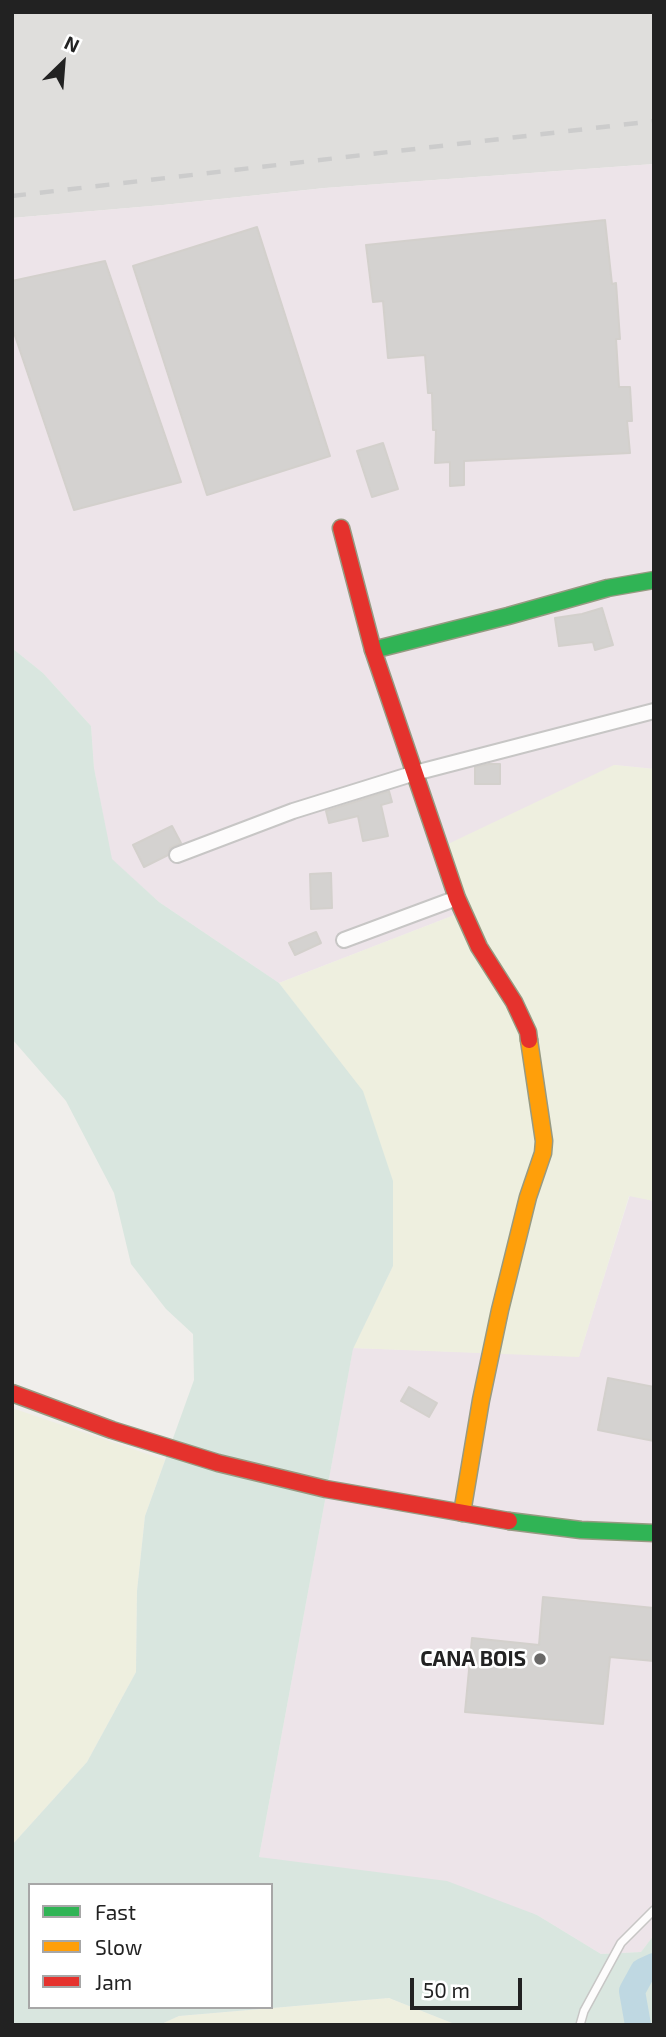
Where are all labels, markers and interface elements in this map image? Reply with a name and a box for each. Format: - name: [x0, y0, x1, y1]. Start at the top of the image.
- north arrow: [28, 28, 98, 98]
- text: N: [61, 30, 83, 57]
- place label: CANA BOIS: [420, 1646, 526, 1672]
- marker: CANA BOIS: [532, 1651, 548, 1667]
- legend: [28, 1883, 273, 2009]
- text: Fast: [95, 1899, 136, 1924]
- text: Slow: [95, 1934, 142, 1959]
- scale bar: [414, 1964, 526, 2008]
- text: Jam: [95, 1969, 132, 1994]
- text: 50 m: [423, 1977, 470, 2002]

